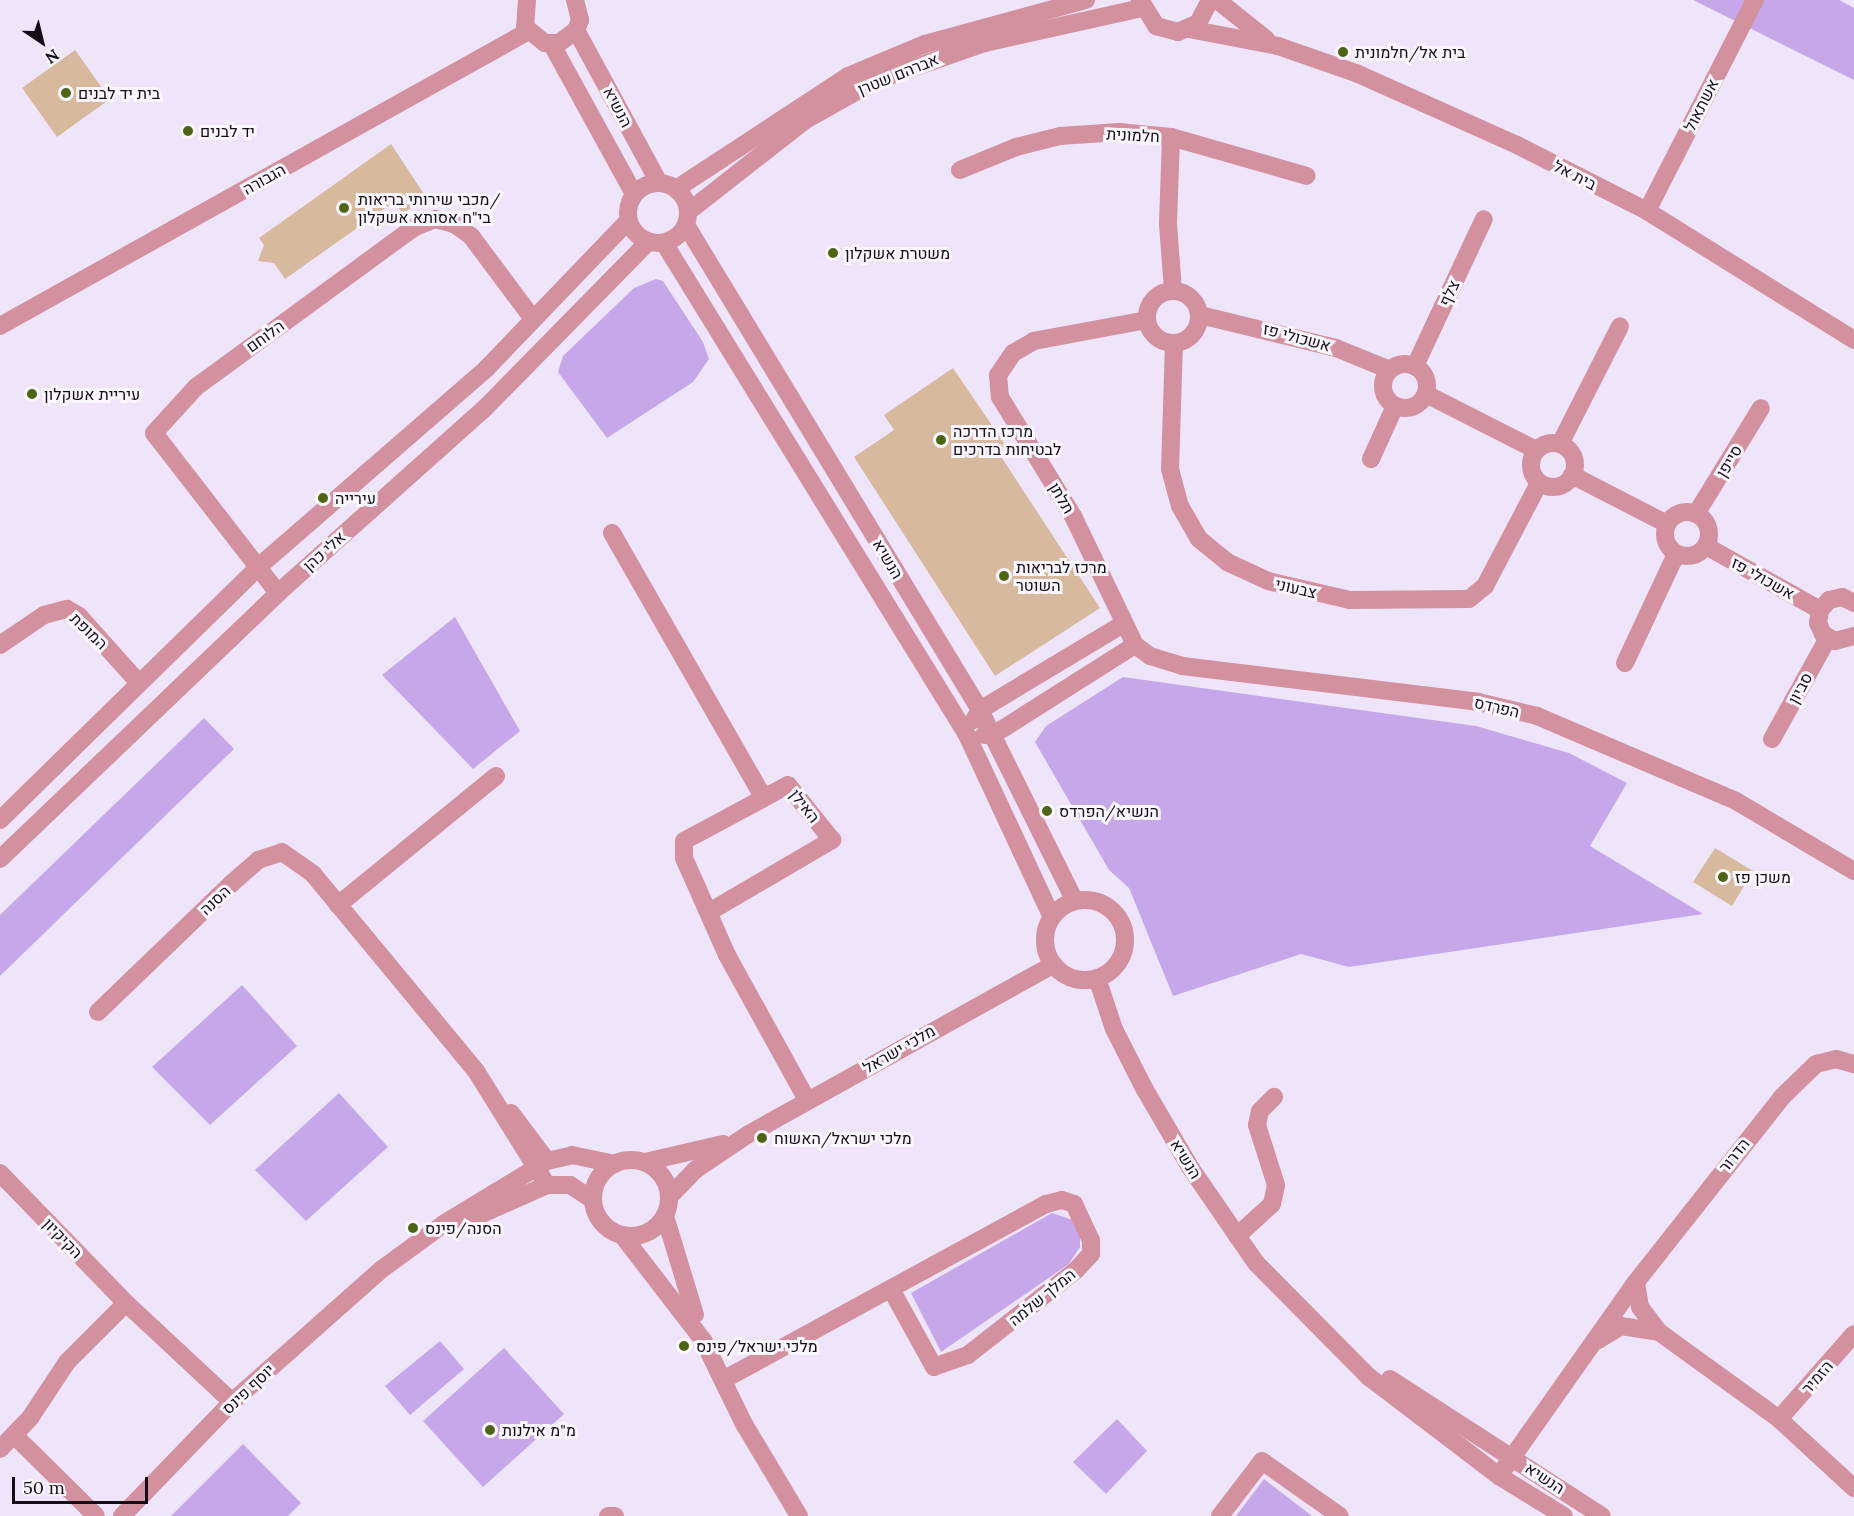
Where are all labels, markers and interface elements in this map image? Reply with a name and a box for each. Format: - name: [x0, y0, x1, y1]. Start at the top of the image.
- north arrow: [12, 12, 72, 72]
- place label: בית אל/חלמונית: [1355, 42, 1465, 62]
- text: N: [42, 45, 63, 68]
- marker: בית אל/חלמונית: [1336, 45, 1350, 59]
- street label: אברהם שטרן: [855, 49, 941, 99]
- street label: אשתאול: [1680, 76, 1722, 134]
- place label: בית יד לבנים: [78, 83, 160, 103]
- street label: הנשיא: [599, 84, 637, 130]
- marker: בית יד לבנים: [59, 86, 73, 100]
- place label: יד לבנים: [200, 121, 255, 141]
- marker: יד לבנים: [181, 124, 195, 138]
- street label: חלמונית: [1106, 124, 1160, 146]
- street label: בית אל: [1550, 156, 1600, 194]
- street label: הגבורה: [239, 159, 289, 199]
- place label: מכבי שירותי בריאות/ בי"ח אסותא אשקלון: [358, 189, 500, 227]
- marker: מכבי שירותי בריאות/ בי"ח אסותא אשקלון: [335, 199, 353, 217]
- place label: משטרת אשקלון: [845, 243, 950, 263]
- marker: משטרת אשקלון: [826, 246, 840, 260]
- street label: צלף: [1435, 277, 1463, 309]
- street label: הלוחם: [242, 316, 288, 356]
- street label: אשכולי פז: [1261, 319, 1333, 355]
- place label: עיריית אשקלון: [44, 384, 140, 404]
- marker: עיריית אשקלון: [25, 387, 39, 401]
- place label: מרכז הדרכה לבטיחות בדרכים: [953, 421, 1061, 459]
- marker: מרכז הדרכה לבטיחות בדרכים: [934, 433, 948, 447]
- street label: סייפן: [1712, 441, 1746, 481]
- street label: תלתן: [1045, 479, 1079, 517]
- place label: עירייה: [335, 488, 376, 508]
- marker: עירייה: [316, 491, 330, 505]
- street label: אלי כהן: [299, 527, 349, 575]
- street label: הנשיא: [869, 536, 907, 582]
- street label: אשכולי פז: [1728, 553, 1798, 603]
- place label: מרכז לבריאות השוטר: [1016, 557, 1107, 595]
- marker: מרכז לבריאות השוטר: [997, 569, 1011, 583]
- street label: צבעוני: [1273, 574, 1319, 602]
- street label: המופת: [66, 609, 112, 653]
- street label: סביון: [1784, 669, 1816, 707]
- street label: הפרדס: [1473, 692, 1521, 722]
- street label: האילן: [786, 785, 824, 827]
- place label: הנשיא/הפרדס: [1059, 801, 1159, 821]
- marker: הנשיא/הפרדס: [1040, 804, 1054, 818]
- place label: משכן פז: [1735, 867, 1791, 887]
- marker: משכן פז: [1716, 870, 1730, 884]
- street label: הסנה: [196, 881, 234, 919]
- street label: מלכי ישראל: [860, 1021, 938, 1077]
- place label: מלכי ישראל/האשוח: [774, 1128, 912, 1148]
- marker: מלכי ישראל/האשוח: [755, 1131, 769, 1145]
- street label: הדרור: [1715, 1134, 1753, 1176]
- street label: הנשיא: [1166, 1136, 1206, 1182]
- street label: הקיקיון: [39, 1214, 87, 1262]
- place label: הסנה/פינס: [425, 1218, 502, 1238]
- marker: הסנה/פינס: [406, 1221, 420, 1235]
- street label: המלך שלמה: [1005, 1264, 1079, 1330]
- place label: מלכי ישראל/פינס: [696, 1336, 818, 1356]
- marker: מלכי ישראל/פינס: [677, 1339, 691, 1353]
- street label: הזמיר: [1797, 1356, 1837, 1398]
- street label: יוסף פינס: [218, 1360, 278, 1418]
- place label: מ"מ אילנות: [502, 1420, 576, 1440]
- marker: מ"מ אילנות: [483, 1423, 497, 1437]
- street label: הנשיא: [1522, 1458, 1568, 1498]
- scale bar: [15, 1465, 152, 1503]
- text: 50 m: [23, 1476, 65, 1499]

